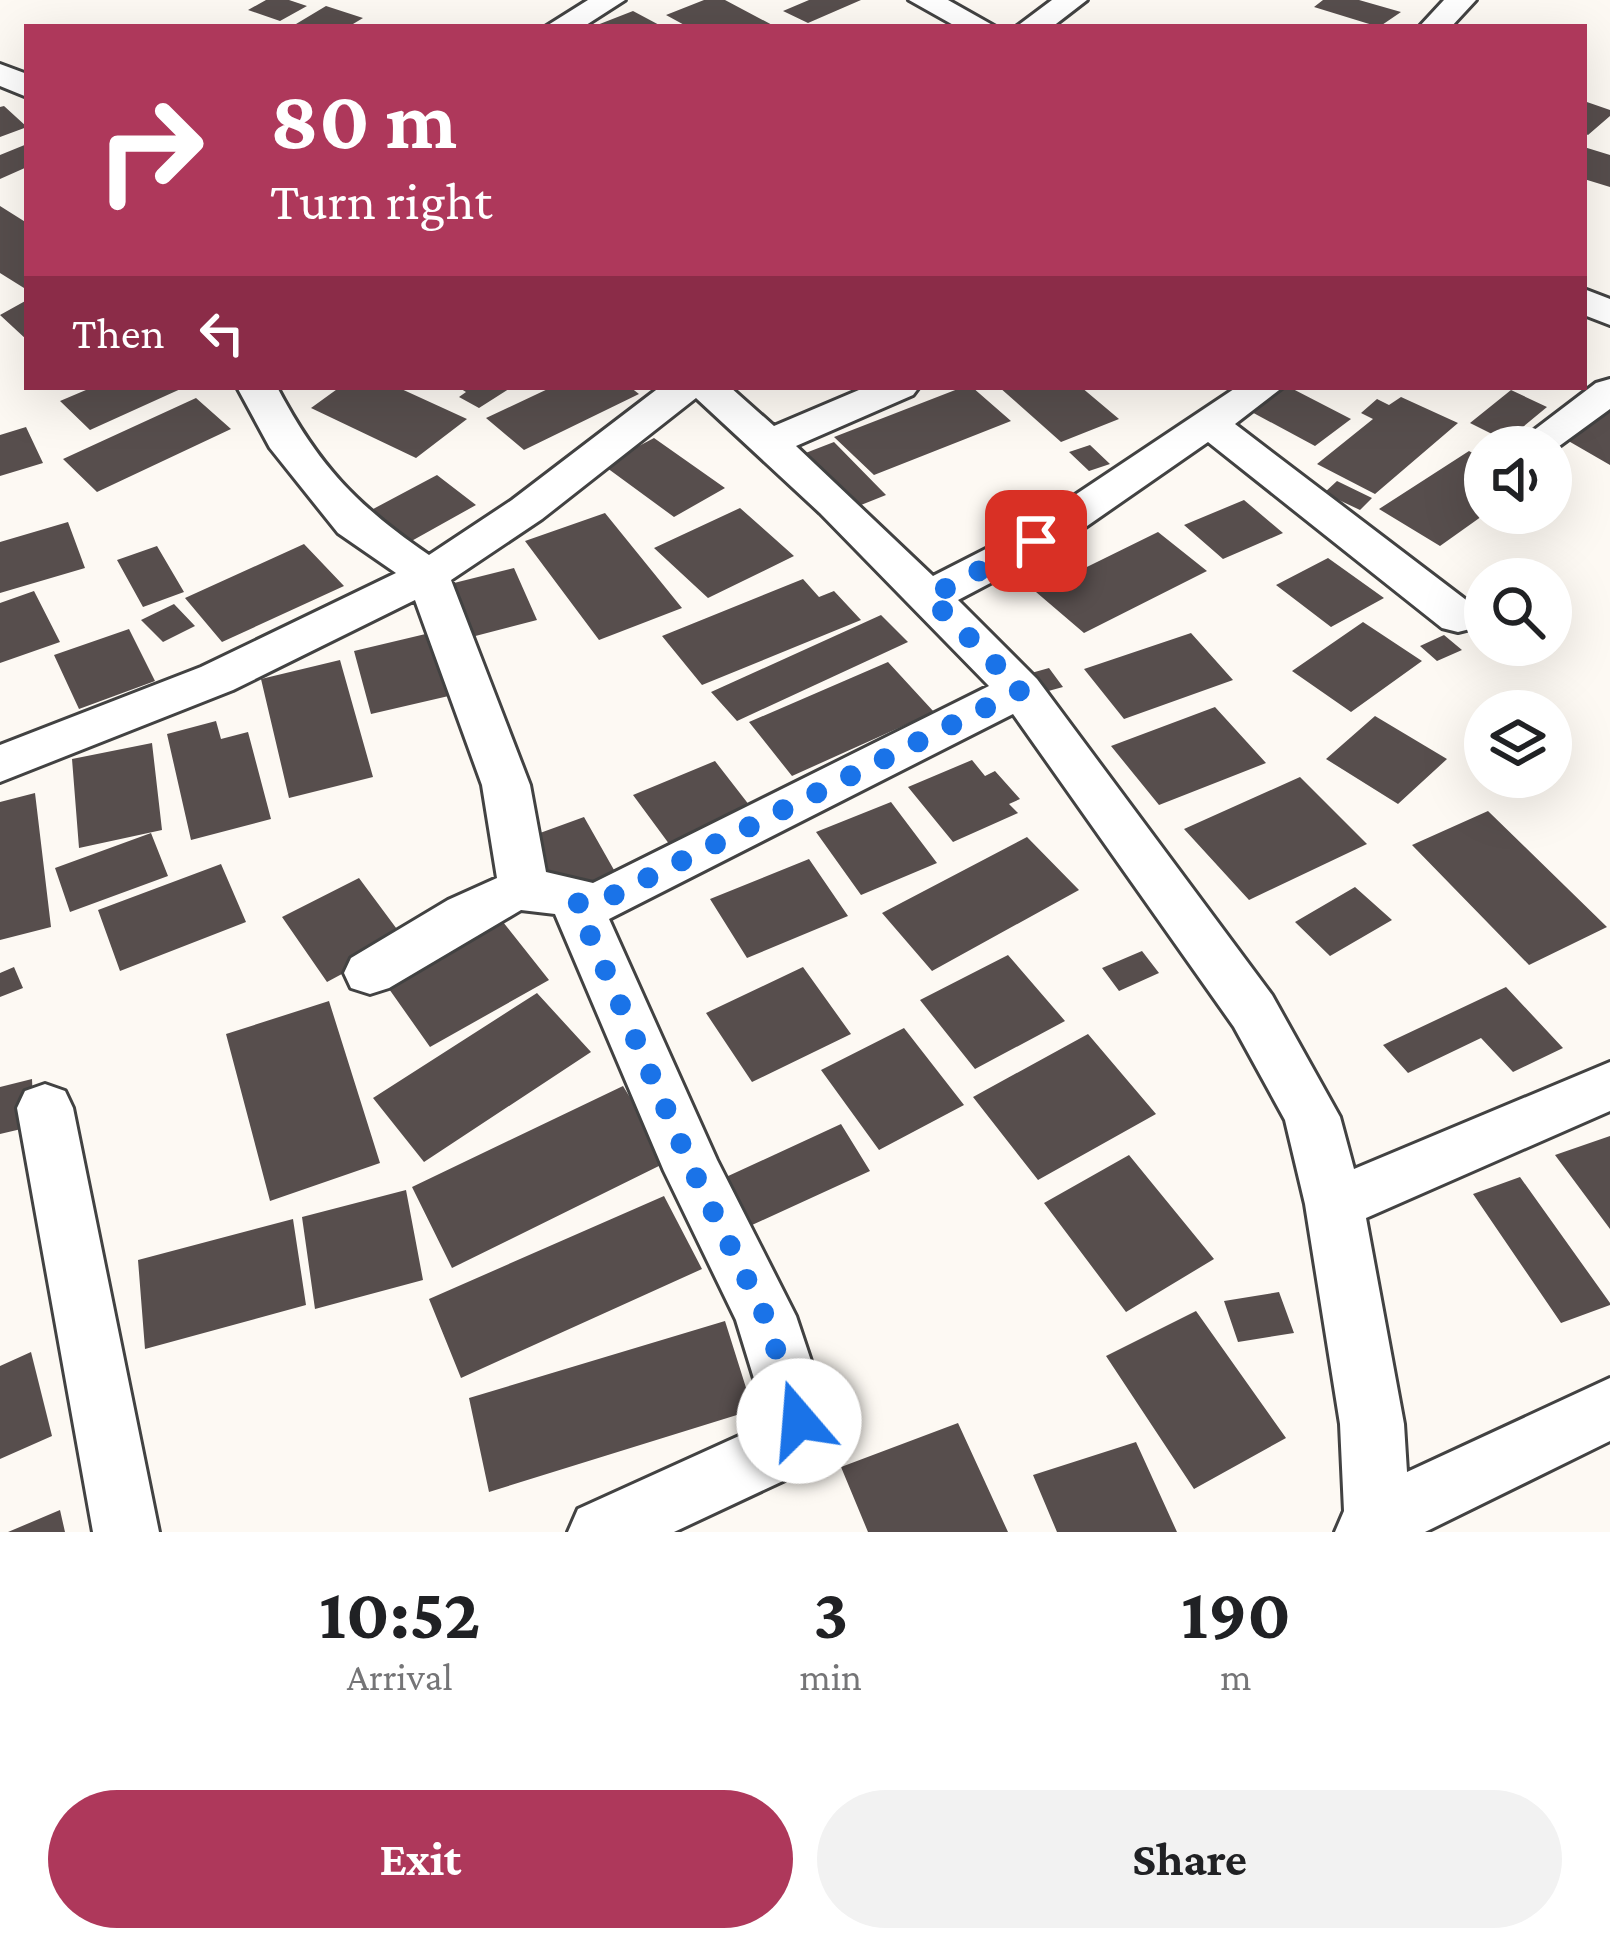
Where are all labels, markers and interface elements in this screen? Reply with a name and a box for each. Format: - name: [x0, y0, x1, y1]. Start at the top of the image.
- icon: right: [72, 72, 228, 228]
- text: 80 m: [270, 73, 457, 166]
- text: Turn right: [270, 171, 492, 231]
- icon: left: [189, 300, 255, 366]
- text: Then: [72, 308, 165, 358]
- map controls: [1464, 426, 1572, 798]
- button: sound: [1464, 426, 1572, 534]
- pin: [985, 490, 1087, 592]
- icon: arrive: [1003, 508, 1069, 574]
- button: search: [1464, 558, 1572, 666]
- button: layers: [1464, 690, 1572, 798]
- position arrow: [736, 1358, 862, 1484]
- text: 10:52: [319, 1573, 481, 1653]
- text: 3: [813, 1573, 848, 1653]
- text: 190: [1181, 1573, 1291, 1653]
- text: Arrival: [347, 1655, 453, 1698]
- text: min: [800, 1655, 862, 1698]
- text: m: [1220, 1655, 1252, 1698]
- button: Exit: [48, 1790, 793, 1928]
- button: Share: [817, 1790, 1562, 1928]

